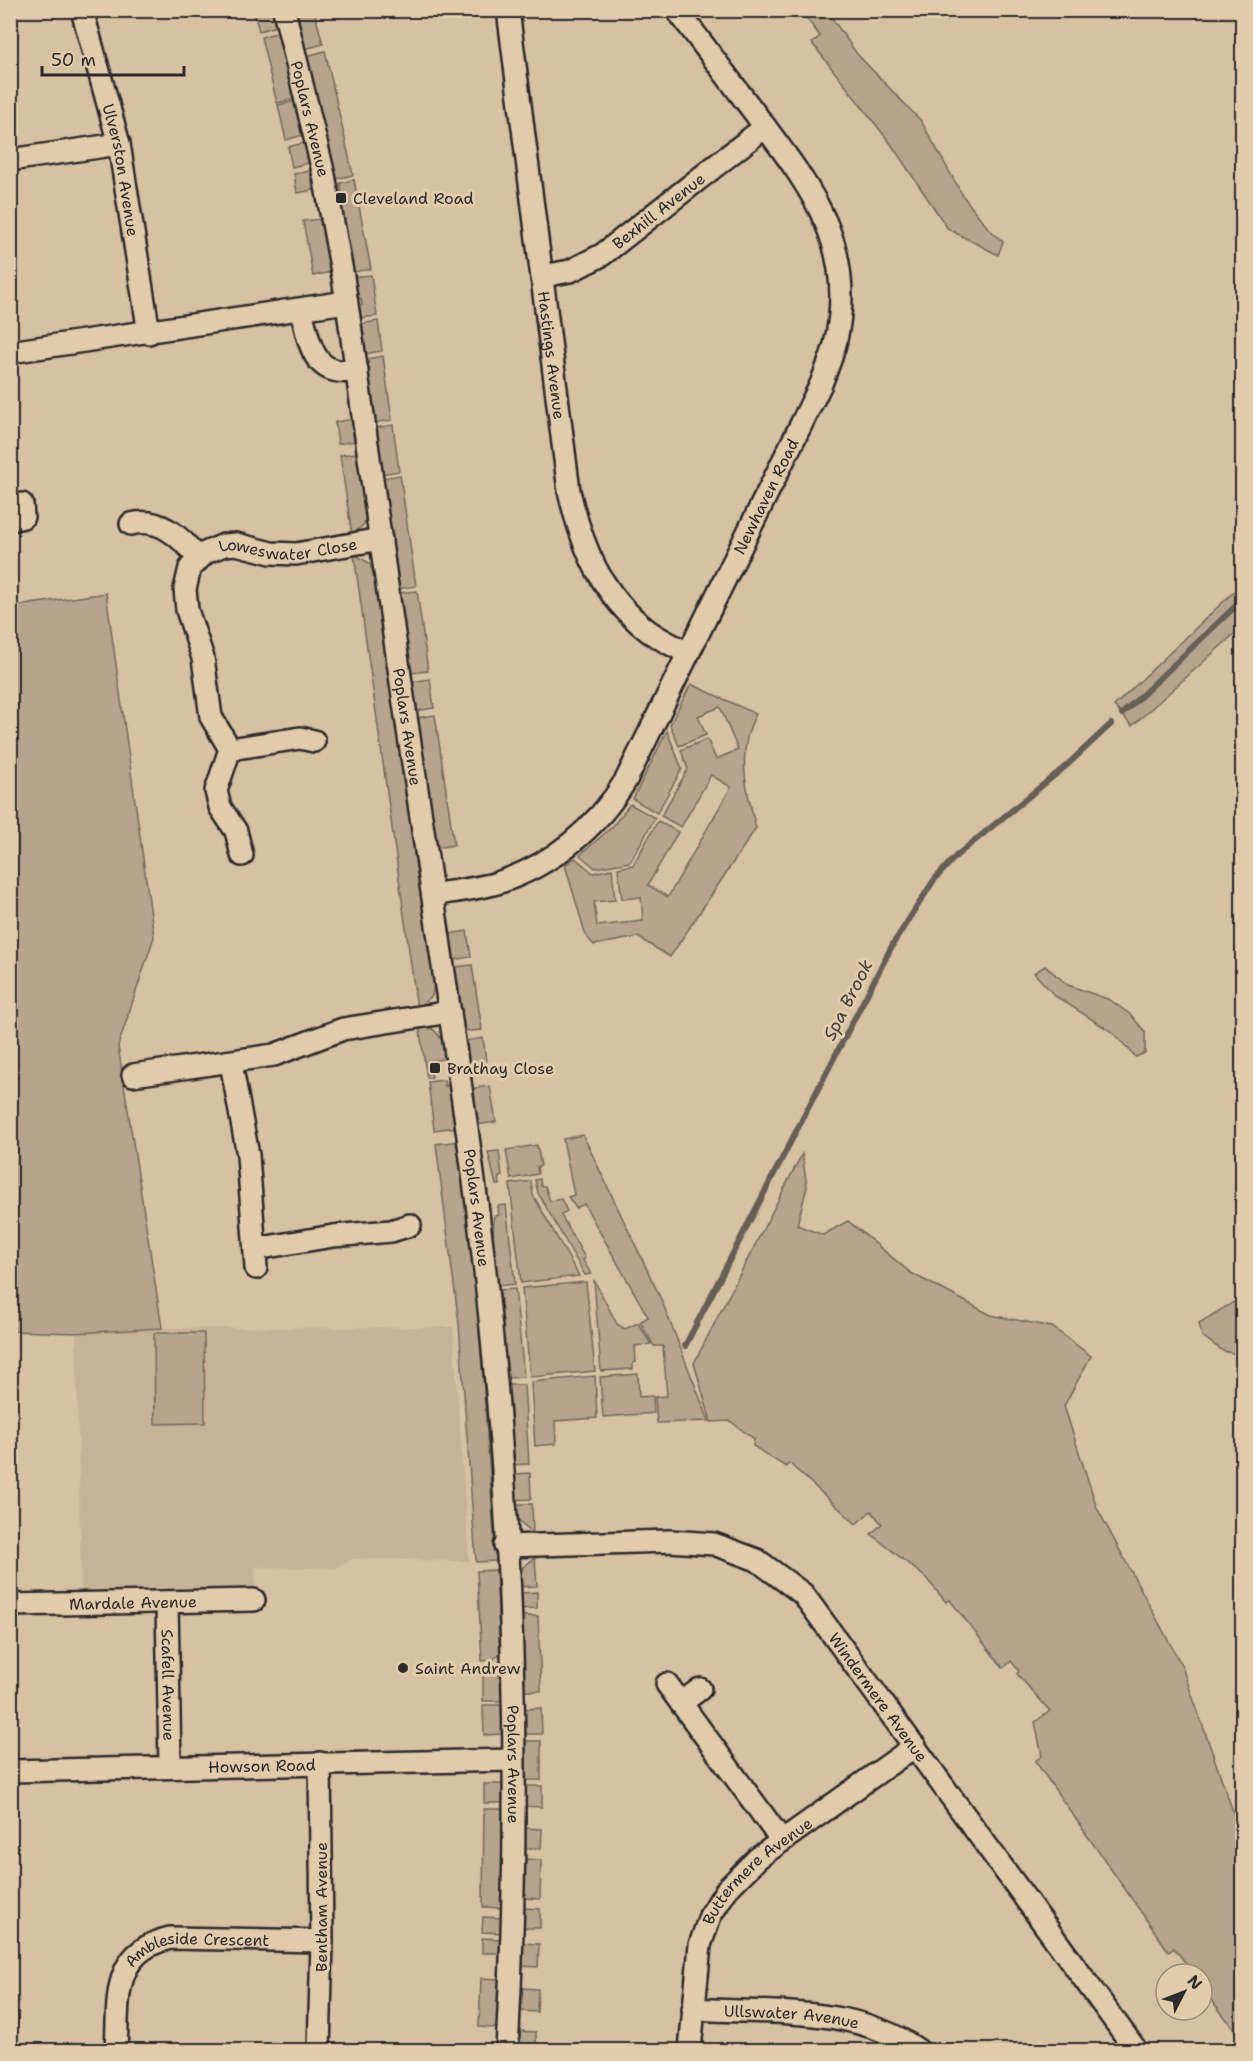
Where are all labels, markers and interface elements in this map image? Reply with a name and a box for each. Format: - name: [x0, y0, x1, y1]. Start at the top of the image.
- scale bar: [42, 39, 184, 77]
- text: 50 m: [51, 48, 96, 72]
- street label: Poplars Avenue: [286, 59, 335, 179]
- street label: Ulverston Avenue: [98, 101, 144, 238]
- street label: Bexhill Avenue: [608, 168, 709, 254]
- place label: Cleveland Road: [353, 188, 474, 209]
- marker: Cleveland Road: [334, 191, 348, 205]
- street label: Hastings Avenue: [533, 290, 570, 421]
- street label: Newhaven Road: [728, 435, 803, 558]
- street label: Loweswater Close: [215, 533, 359, 564]
- street label: Poplars Avenue: [388, 667, 427, 787]
- water label: Spa Brook: [817, 955, 879, 1045]
- place label: Brathay Close: [447, 1058, 554, 1079]
- marker: Brathay Close: [428, 1061, 442, 1075]
- street label: Poplars Avenue: [459, 1147, 495, 1268]
- street label: Mardale Avenue: [69, 1591, 197, 1614]
- street label: Windermere Avenue: [824, 1628, 933, 1766]
- street label: Scafell Avenue: [157, 1629, 180, 1741]
- place label: Saint Andrew: [415, 1658, 521, 1679]
- marker: Saint Andrew: [396, 1661, 410, 1675]
- street label: Poplars Avenue: [503, 1705, 525, 1824]
- street label: Howson Road: [208, 1754, 316, 1777]
- street label: Buttermere Avenue: [697, 1812, 816, 1927]
- street label: Bentham Avenue: [311, 1842, 332, 1972]
- street label: Ambleside Crescent: [120, 1927, 270, 1971]
- north arrow: [1154, 1962, 1214, 2022]
- text: N: [1183, 1971, 1207, 1994]
- street label: Ullswater Avenue: [724, 2000, 862, 2033]

